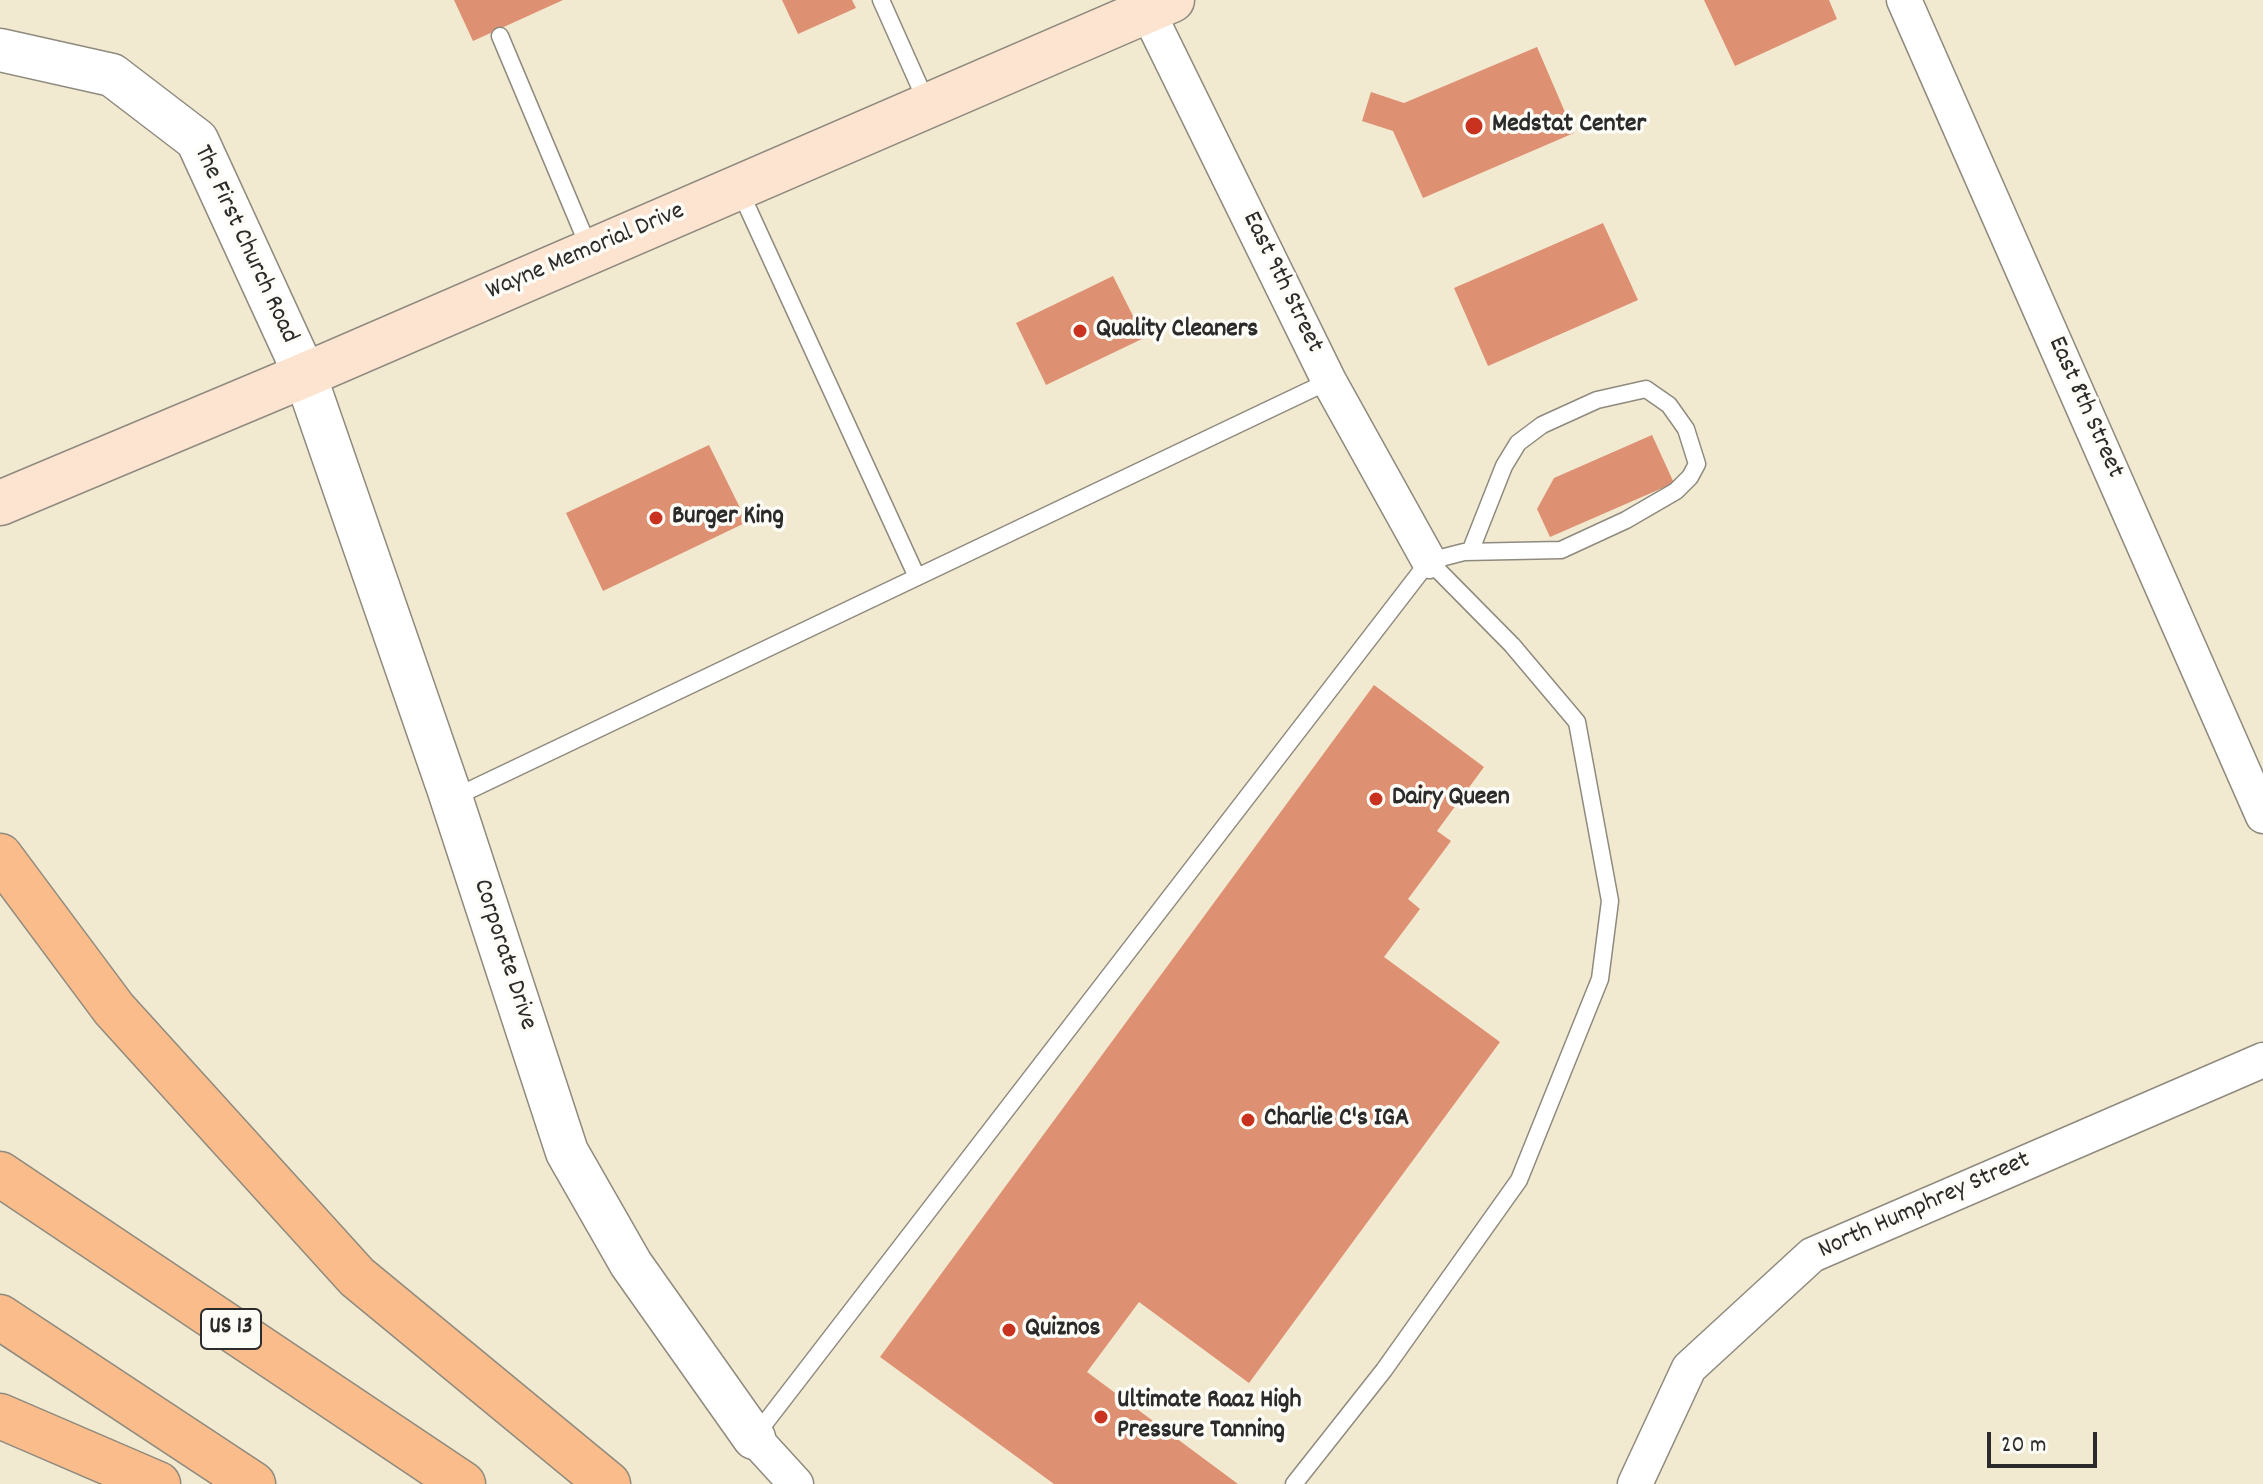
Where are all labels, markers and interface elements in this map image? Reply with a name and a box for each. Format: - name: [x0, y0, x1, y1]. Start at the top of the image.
- place label: Medstat Center: [1492, 110, 1646, 142]
- marker: Medstat Center: [1463, 115, 1485, 137]
- street label: The First Church Road: [184, 141, 304, 349]
- street label: Wayne Memorial Drive: [482, 197, 690, 309]
- street label: East 9th Street: [1233, 207, 1329, 359]
- place label: Quality Cleaners: [1096, 315, 1258, 347]
- marker: Quality Cleaners: [1071, 322, 1089, 340]
- street label: East 8th Street: [2039, 332, 2129, 484]
- place label: Burger King: [672, 502, 784, 534]
- marker: Burger King: [647, 509, 665, 527]
- place label: Dairy Queen: [1392, 783, 1510, 815]
- marker: Dairy Queen: [1367, 790, 1385, 808]
- street label: Corporate Drive: [464, 876, 542, 1034]
- place label: Charlie C's IGA: [1264, 1104, 1409, 1136]
- marker: Charlie C's IGA: [1239, 1111, 1257, 1129]
- street label: North Humphrey Street: [1814, 1146, 2036, 1268]
- road number: US 13: [201, 1309, 261, 1349]
- place label: Quiznos: [1025, 1314, 1101, 1346]
- marker: Quiznos: [1000, 1321, 1018, 1339]
- place label: Ultimate Raaz High Pressure Tanning: [1117, 1386, 1301, 1448]
- marker: Ultimate Raaz High Pressure Tanning: [1092, 1408, 1110, 1426]
- scale bar: [1991, 1416, 2101, 1466]
- text: 20 m: [2001, 1429, 2047, 1463]

